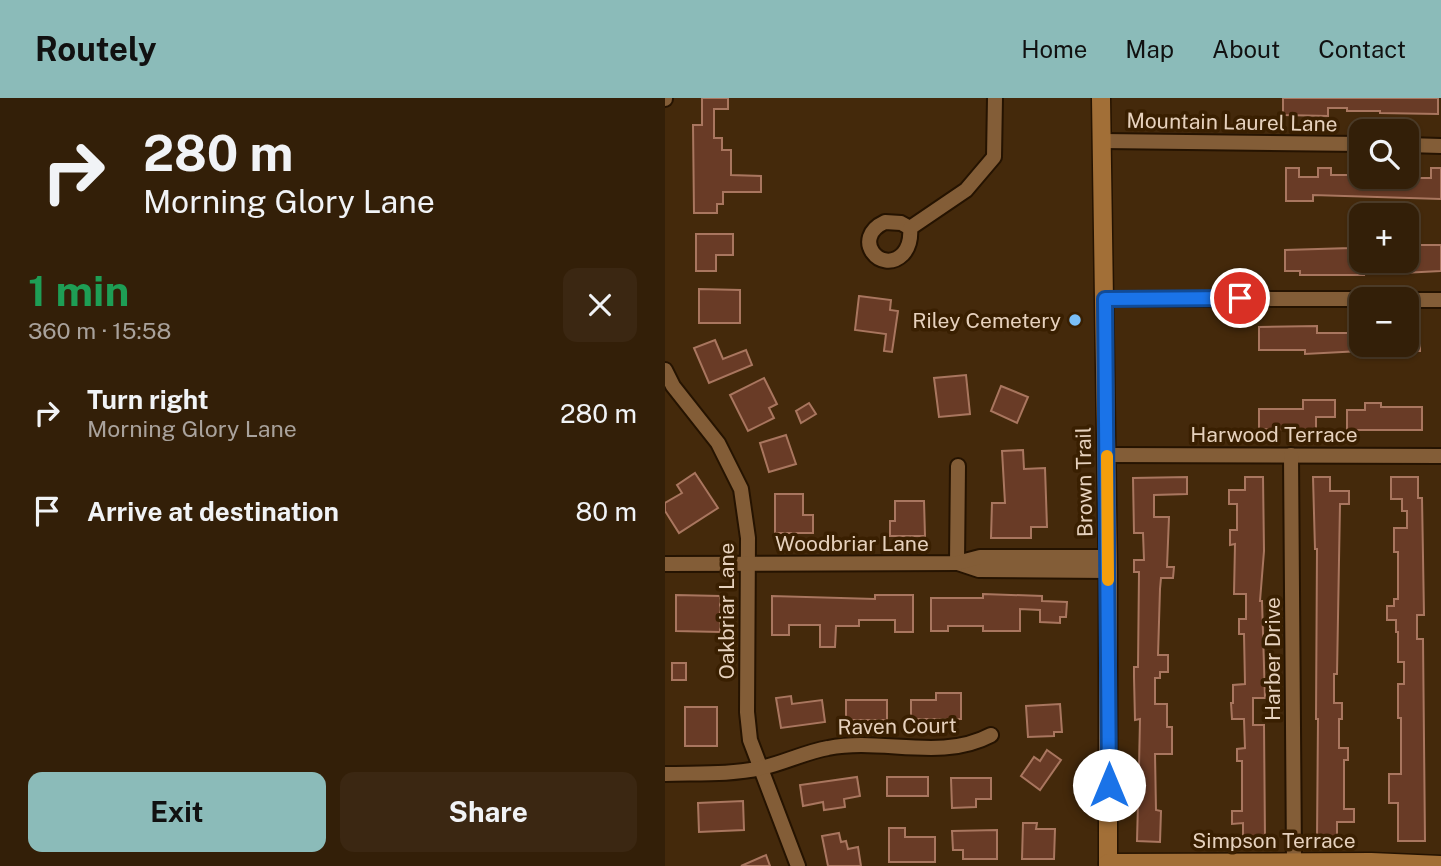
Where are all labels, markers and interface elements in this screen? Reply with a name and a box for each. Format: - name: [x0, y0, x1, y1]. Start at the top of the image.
- text: Routely: [35, 30, 157, 68]
- text: Home: [1021, 35, 1087, 63]
- text: Map: [1125, 35, 1174, 63]
- text: About: [1212, 35, 1280, 63]
- text: Contact: [1318, 35, 1406, 63]
- street label: Mountain Laurel Lane: [1126, 108, 1338, 136]
- map controls: [1349, 119, 1419, 357]
- button: search: [1349, 119, 1419, 189]
- text: 280 m: [143, 124, 293, 182]
- icon: right: [28, 126, 119, 217]
- text: Morning Glory Lane: [143, 183, 435, 220]
- button: +: [1349, 203, 1419, 273]
- text: 1 min: [28, 266, 129, 315]
- button: close: [563, 268, 637, 342]
- pin: [1210, 268, 1270, 328]
- icon: arrive: [1221, 279, 1259, 317]
- button: −: [1349, 287, 1419, 357]
- place label: Riley Cemetery: [912, 308, 1061, 333]
- marker: Riley Cemetery: [1067, 312, 1083, 328]
- text: 360 m · 15:58: [28, 317, 171, 344]
- text: Turn right: [87, 384, 209, 415]
- icon: right: [28, 394, 66, 432]
- text: 280 m: [560, 398, 637, 429]
- text: Morning Glory Lane: [87, 415, 297, 442]
- street label: Harwood Terrace: [1190, 422, 1358, 447]
- street label: Brown Trail: [1071, 427, 1097, 537]
- icon: arrive: [28, 492, 66, 530]
- text: Arrive at destination: [87, 496, 339, 527]
- text: 80 m: [576, 496, 637, 527]
- street label: Woodbriar Lane: [775, 531, 929, 556]
- street label: Oakbriar Lane: [714, 543, 739, 679]
- street label: Harber Drive: [1260, 597, 1285, 721]
- street label: Raven Court: [837, 712, 957, 740]
- position arrow: [1072, 748, 1146, 822]
- button: Exit: [28, 772, 326, 852]
- button: Share: [340, 772, 637, 852]
- street label: Simpson Terrace: [1192, 828, 1356, 853]

